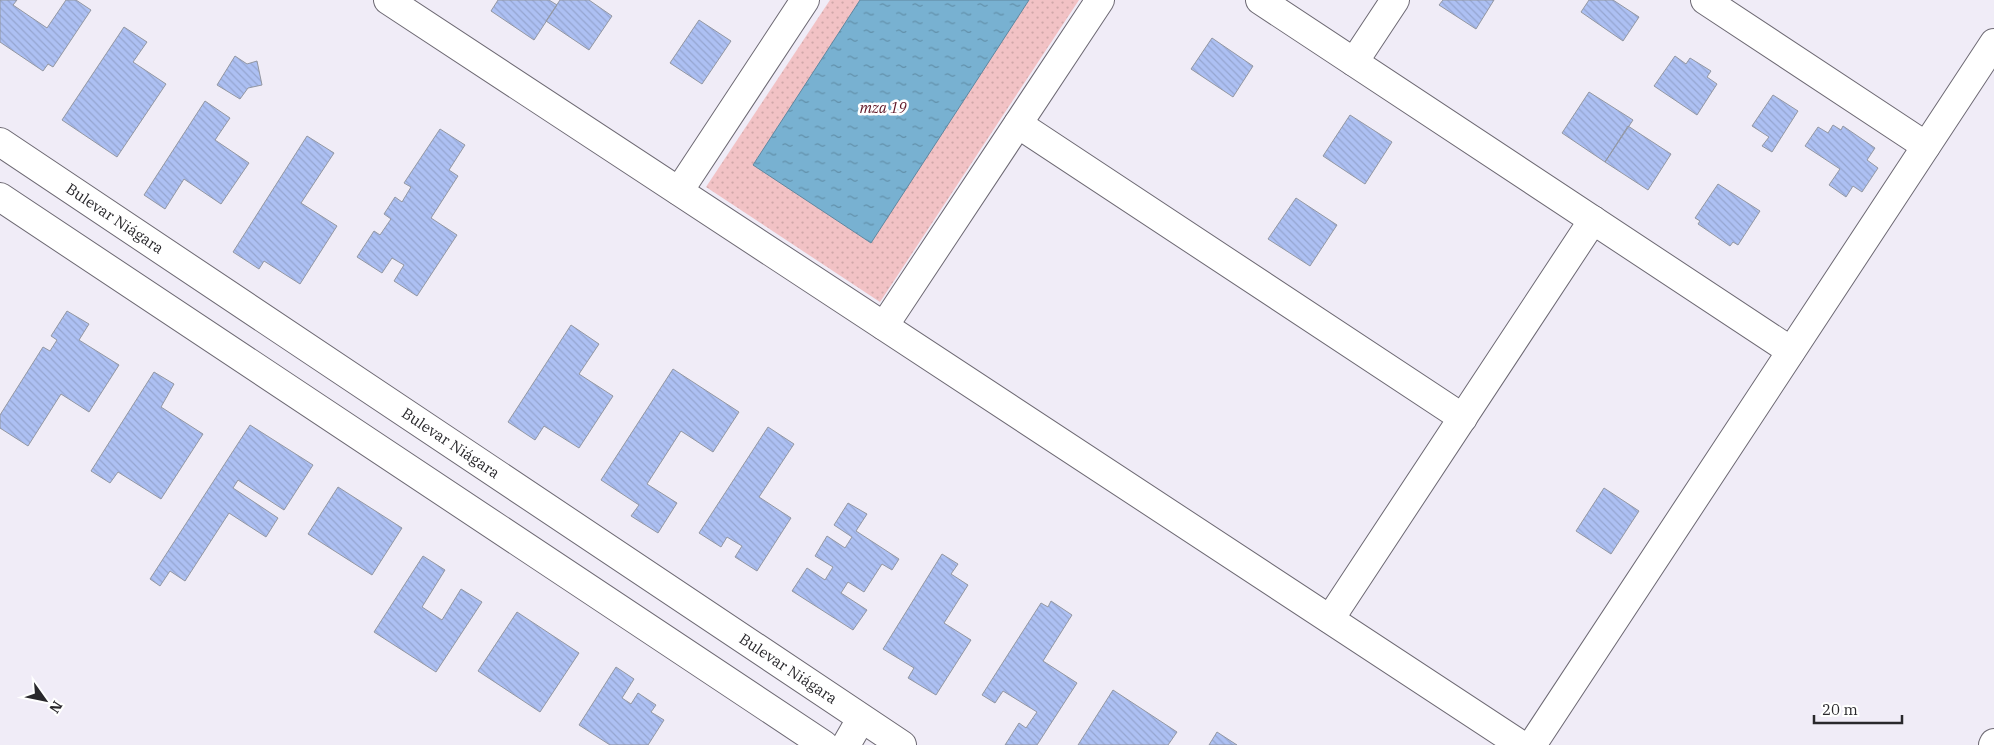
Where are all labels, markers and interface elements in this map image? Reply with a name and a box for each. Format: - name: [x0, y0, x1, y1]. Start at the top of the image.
- park label: mza 19: [859, 98, 907, 117]
- street label: Bulevar Niágara: [62, 179, 168, 258]
- street label: Bulevar Niágara: [398, 403, 503, 482]
- street label: Bulevar Niágara: [736, 629, 841, 708]
- north arrow: [20, 675, 70, 725]
- scale bar: [1814, 692, 1902, 724]
- text: N: [45, 698, 66, 717]
- text: 20 m: [1822, 700, 1858, 719]

